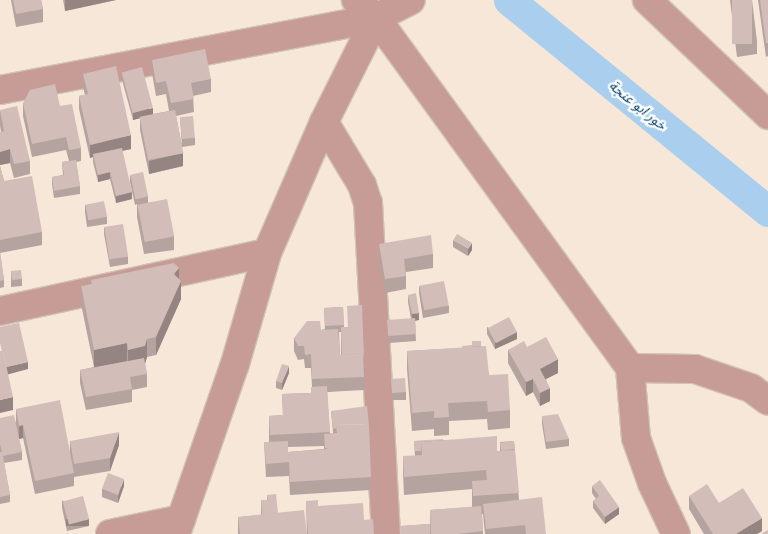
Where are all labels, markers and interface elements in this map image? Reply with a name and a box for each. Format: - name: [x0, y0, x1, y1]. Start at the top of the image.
- water label: خور ابو عنجة: [606, 77, 670, 133]

